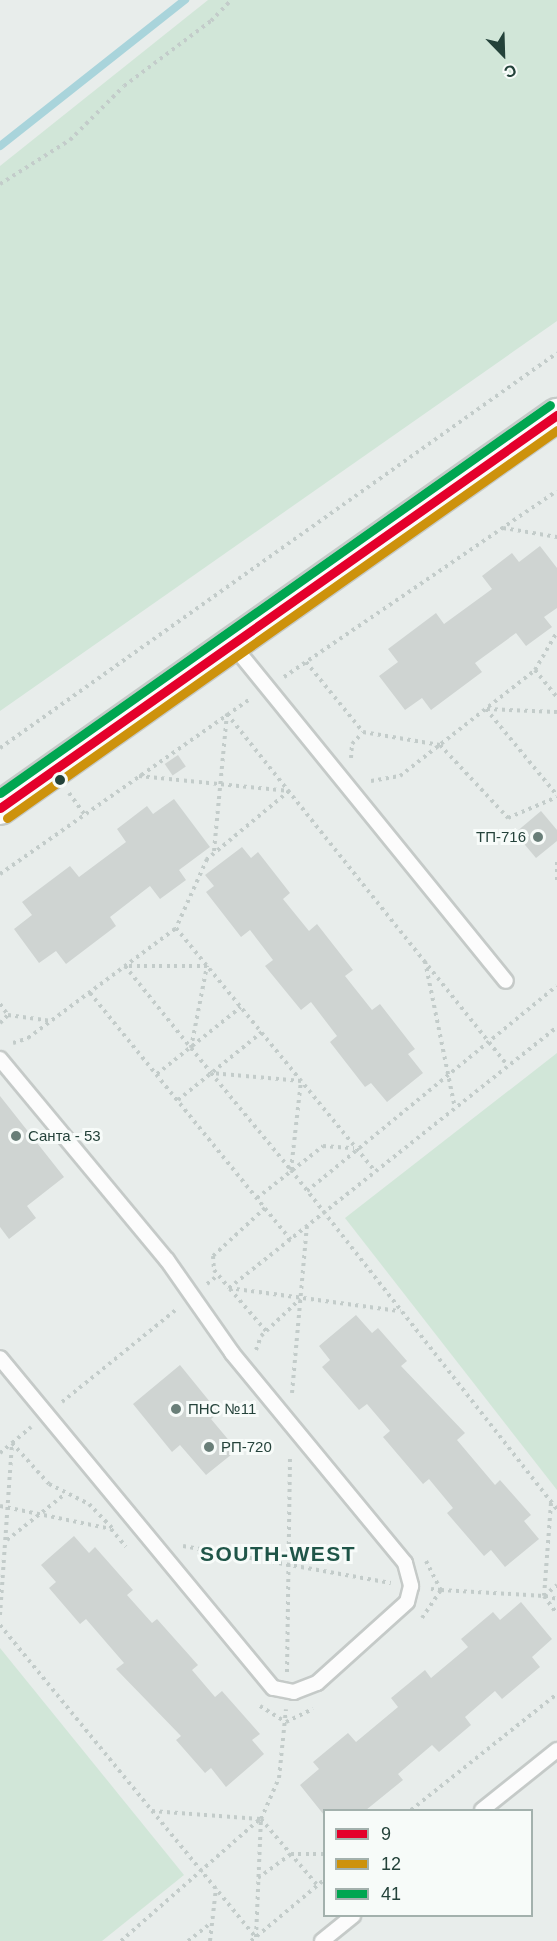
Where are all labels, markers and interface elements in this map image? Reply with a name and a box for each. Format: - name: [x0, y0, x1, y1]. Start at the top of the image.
- north arrow: [473, 24, 533, 84]
- text: С: [502, 61, 519, 81]
- unlabelled marker: [54, 774, 66, 786]
- place label: ТП-716: [476, 828, 526, 846]
- marker: ТП-716: [531, 830, 545, 844]
- place label: Санта - 53: [28, 1127, 101, 1145]
- marker: Санта - 53: [9, 1129, 23, 1143]
- place label: ПНС №11: [188, 1400, 256, 1418]
- marker: ПНС №11: [169, 1402, 183, 1416]
- place label: РП-720: [221, 1438, 272, 1456]
- marker: РП-720: [202, 1440, 216, 1454]
- district label: SOUTH-WEST: [200, 1541, 356, 1567]
- legend: [323, 1809, 533, 1917]
- text: 9: [381, 1824, 391, 1844]
- text: 12: [381, 1854, 401, 1874]
- text: 41: [381, 1884, 401, 1904]

